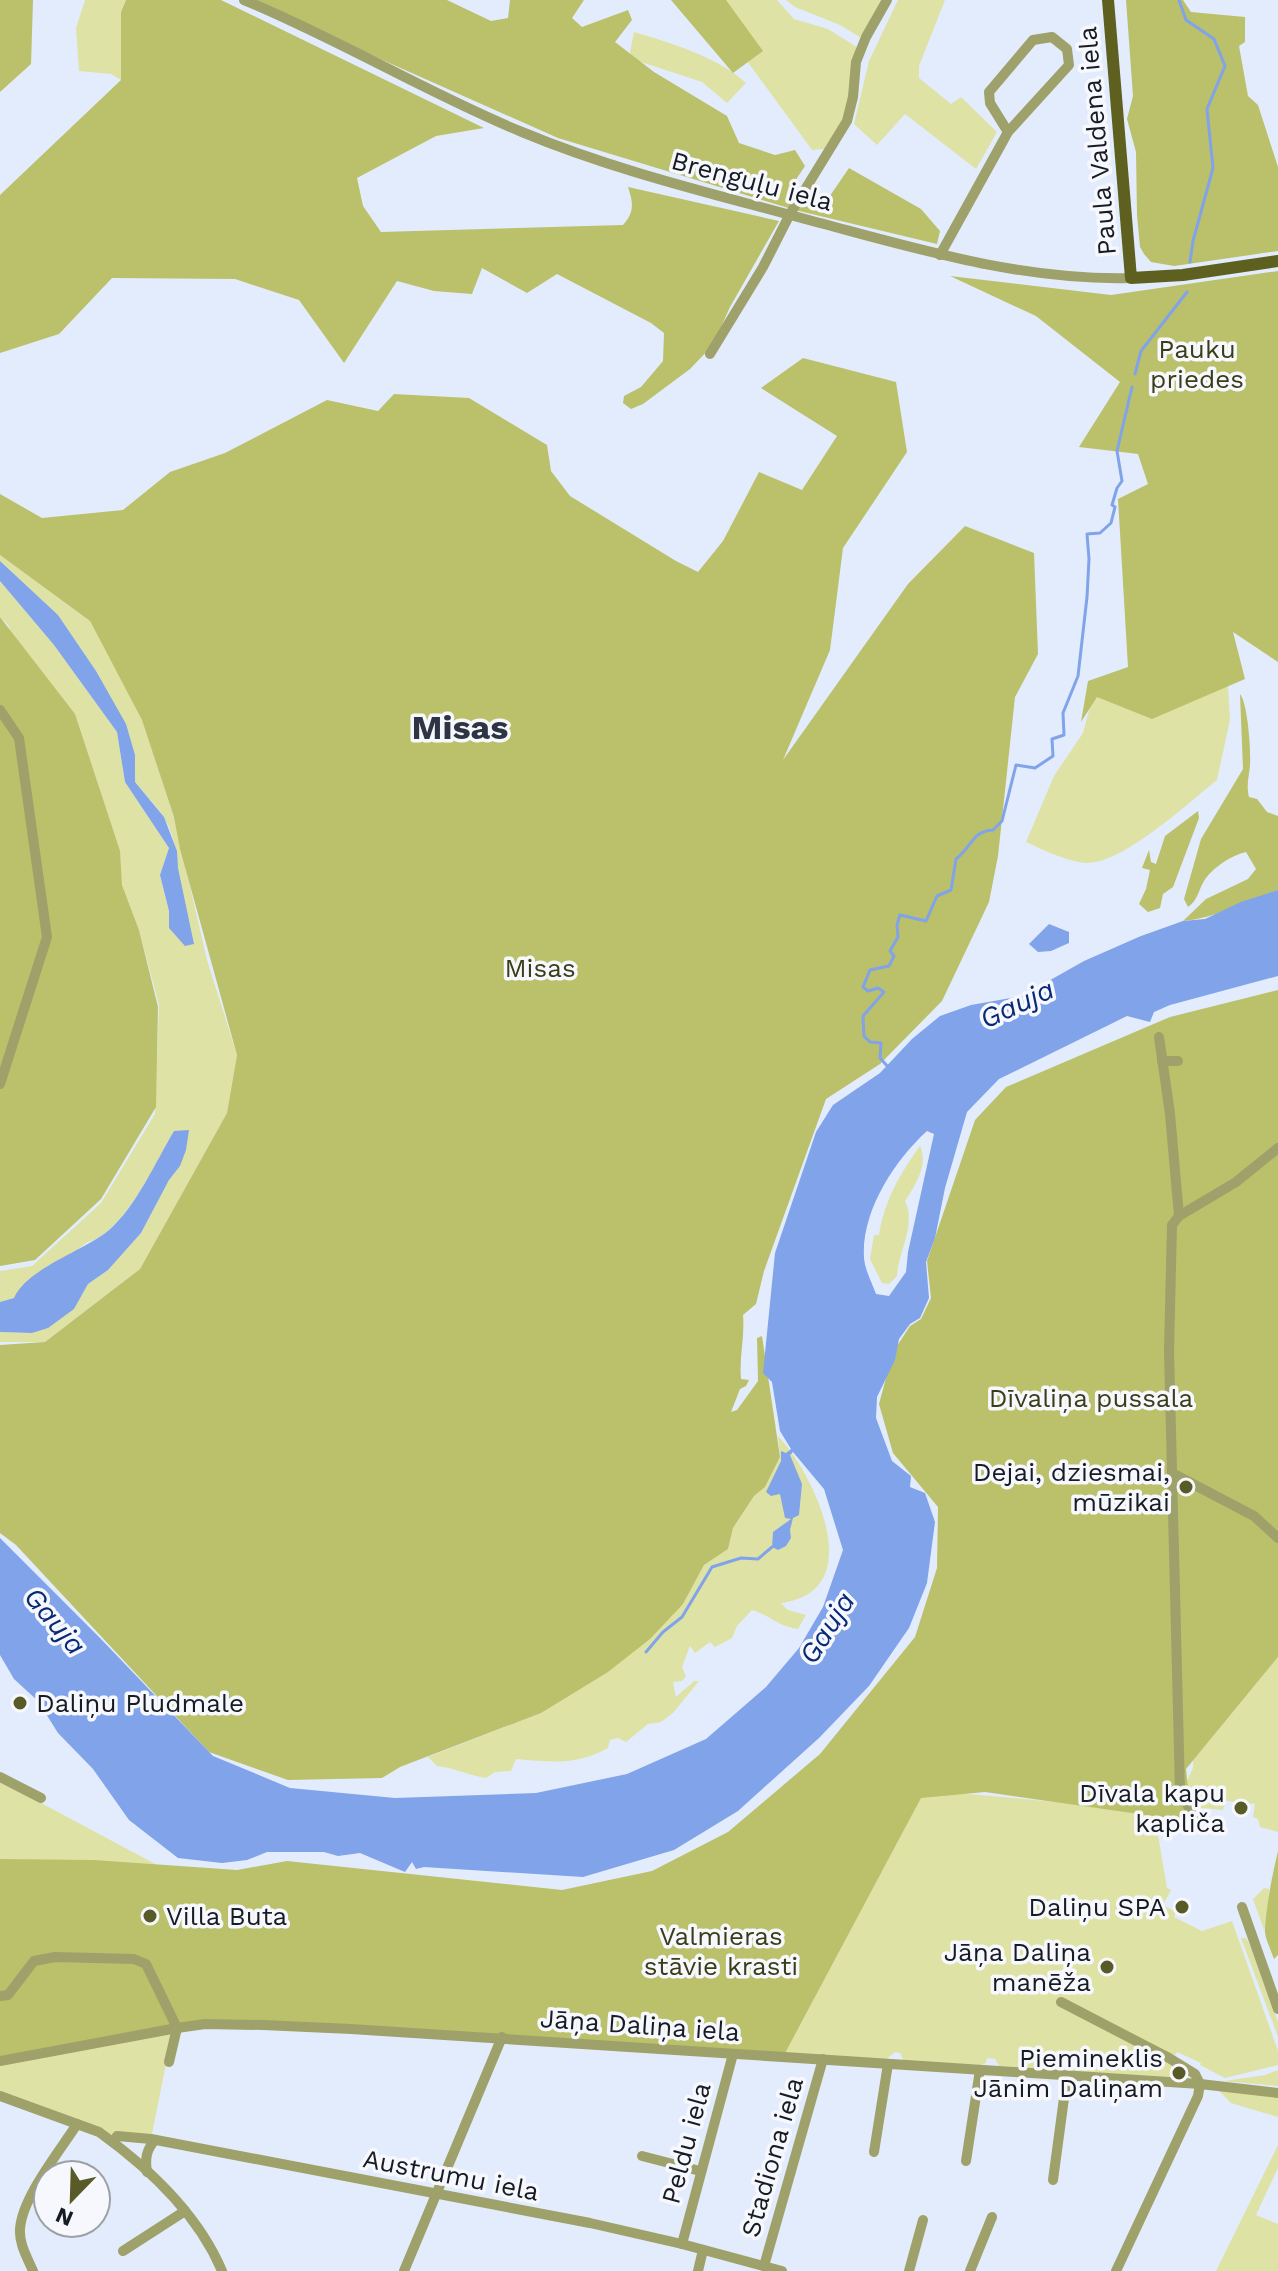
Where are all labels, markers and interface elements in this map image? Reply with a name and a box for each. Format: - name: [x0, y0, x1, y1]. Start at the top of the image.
- street label: Paula Valdena iela: [1072, 25, 1122, 257]
- street label: Brenguļu iela: [668, 145, 836, 217]
- park label: Pauku priedes: [1150, 334, 1244, 394]
- district label: Misas: [412, 707, 508, 747]
- park label: Misas: [504, 953, 576, 983]
- water label: Gauja: [975, 973, 1059, 1035]
- park label: Dīvaliņa pussala: [989, 1383, 1194, 1413]
- place label: Dejai, dziesmai, mūzikai: [973, 1457, 1170, 1517]
- marker: Dejai, dziesmai, mūzikai: [1177, 1478, 1195, 1496]
- water label: Gauja: [17, 1580, 93, 1662]
- water label: Gauja: [792, 1586, 862, 1670]
- place label: Daliņu Pludmale: [36, 1688, 244, 1718]
- marker: Daliņu Pludmale: [11, 1694, 29, 1712]
- place label: Dīvala kapu kapliča: [1079, 1778, 1225, 1838]
- marker: Dīvala kapu kapliča: [1232, 1799, 1250, 1817]
- place label: Daliņu SPA: [1028, 1892, 1166, 1922]
- marker: Daliņu SPA: [1173, 1898, 1191, 1916]
- place label: Villa Buta: [166, 1901, 288, 1931]
- marker: Villa Buta: [141, 1907, 159, 1925]
- park label: Valmieras stāvie krasti: [644, 1921, 798, 1981]
- place label: Jāņa Daliņa manēža: [944, 1937, 1091, 1997]
- marker: Jāņa Daliņa manēža: [1098, 1958, 1116, 1976]
- street label: Jāņa Daliņa iela: [539, 2003, 741, 2047]
- place label: Piemineklis Jānim Daliņam: [973, 2043, 1163, 2103]
- marker: Piemineklis Jānim Daliņam: [1170, 2064, 1188, 2082]
- street label: Stadiona iela: [735, 2073, 809, 2240]
- street label: Peldu iela: [655, 2079, 717, 2207]
- street label: Austrumu iela: [361, 2143, 542, 2207]
- north arrow: [32, 2159, 112, 2239]
- text: N: [52, 2202, 77, 2232]

